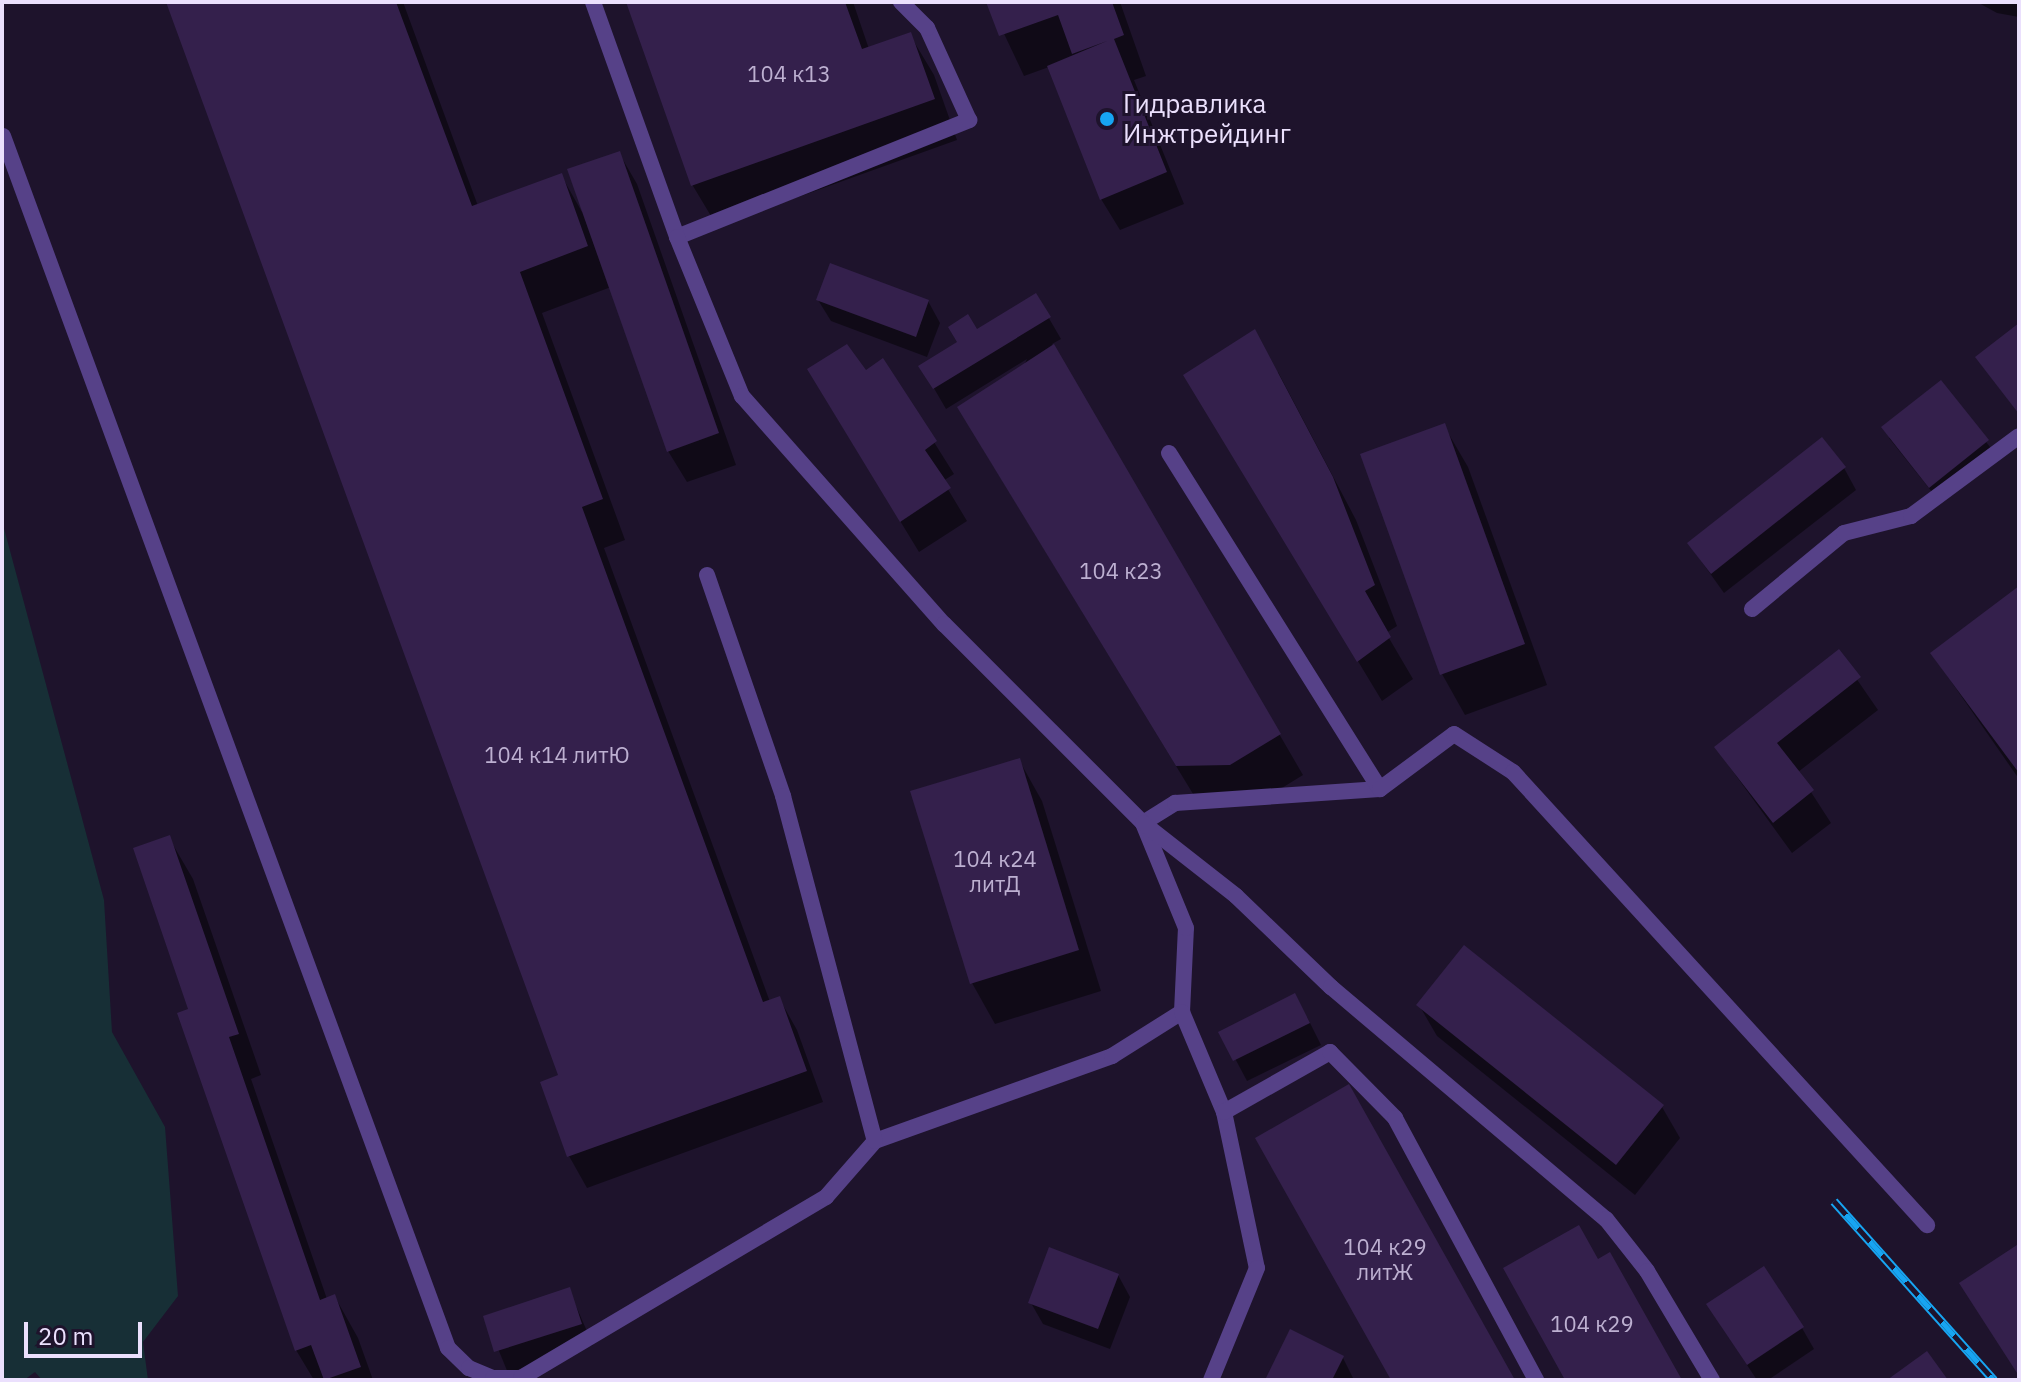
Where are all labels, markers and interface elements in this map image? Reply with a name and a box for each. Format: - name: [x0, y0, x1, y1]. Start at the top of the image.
- house number: 104 к13: [747, 61, 831, 87]
- place label: Гидравлика Инжтрейдинг: [1123, 88, 1291, 150]
- marker: Гидравлика Инжтрейдинг: [1098, 110, 1116, 128]
- house number: 104 к23: [1079, 558, 1163, 584]
- house number: 104 к14 литЮ: [484, 742, 630, 768]
- house number: 104 к24 литД: [953, 845, 1037, 896]
- house number: 104 к29 литЖ: [1343, 1233, 1427, 1284]
- scale bar: [28, 1306, 146, 1356]
- house number: 104 к29: [1550, 1311, 1634, 1337]
- text: 20 m: [38, 1320, 93, 1352]

